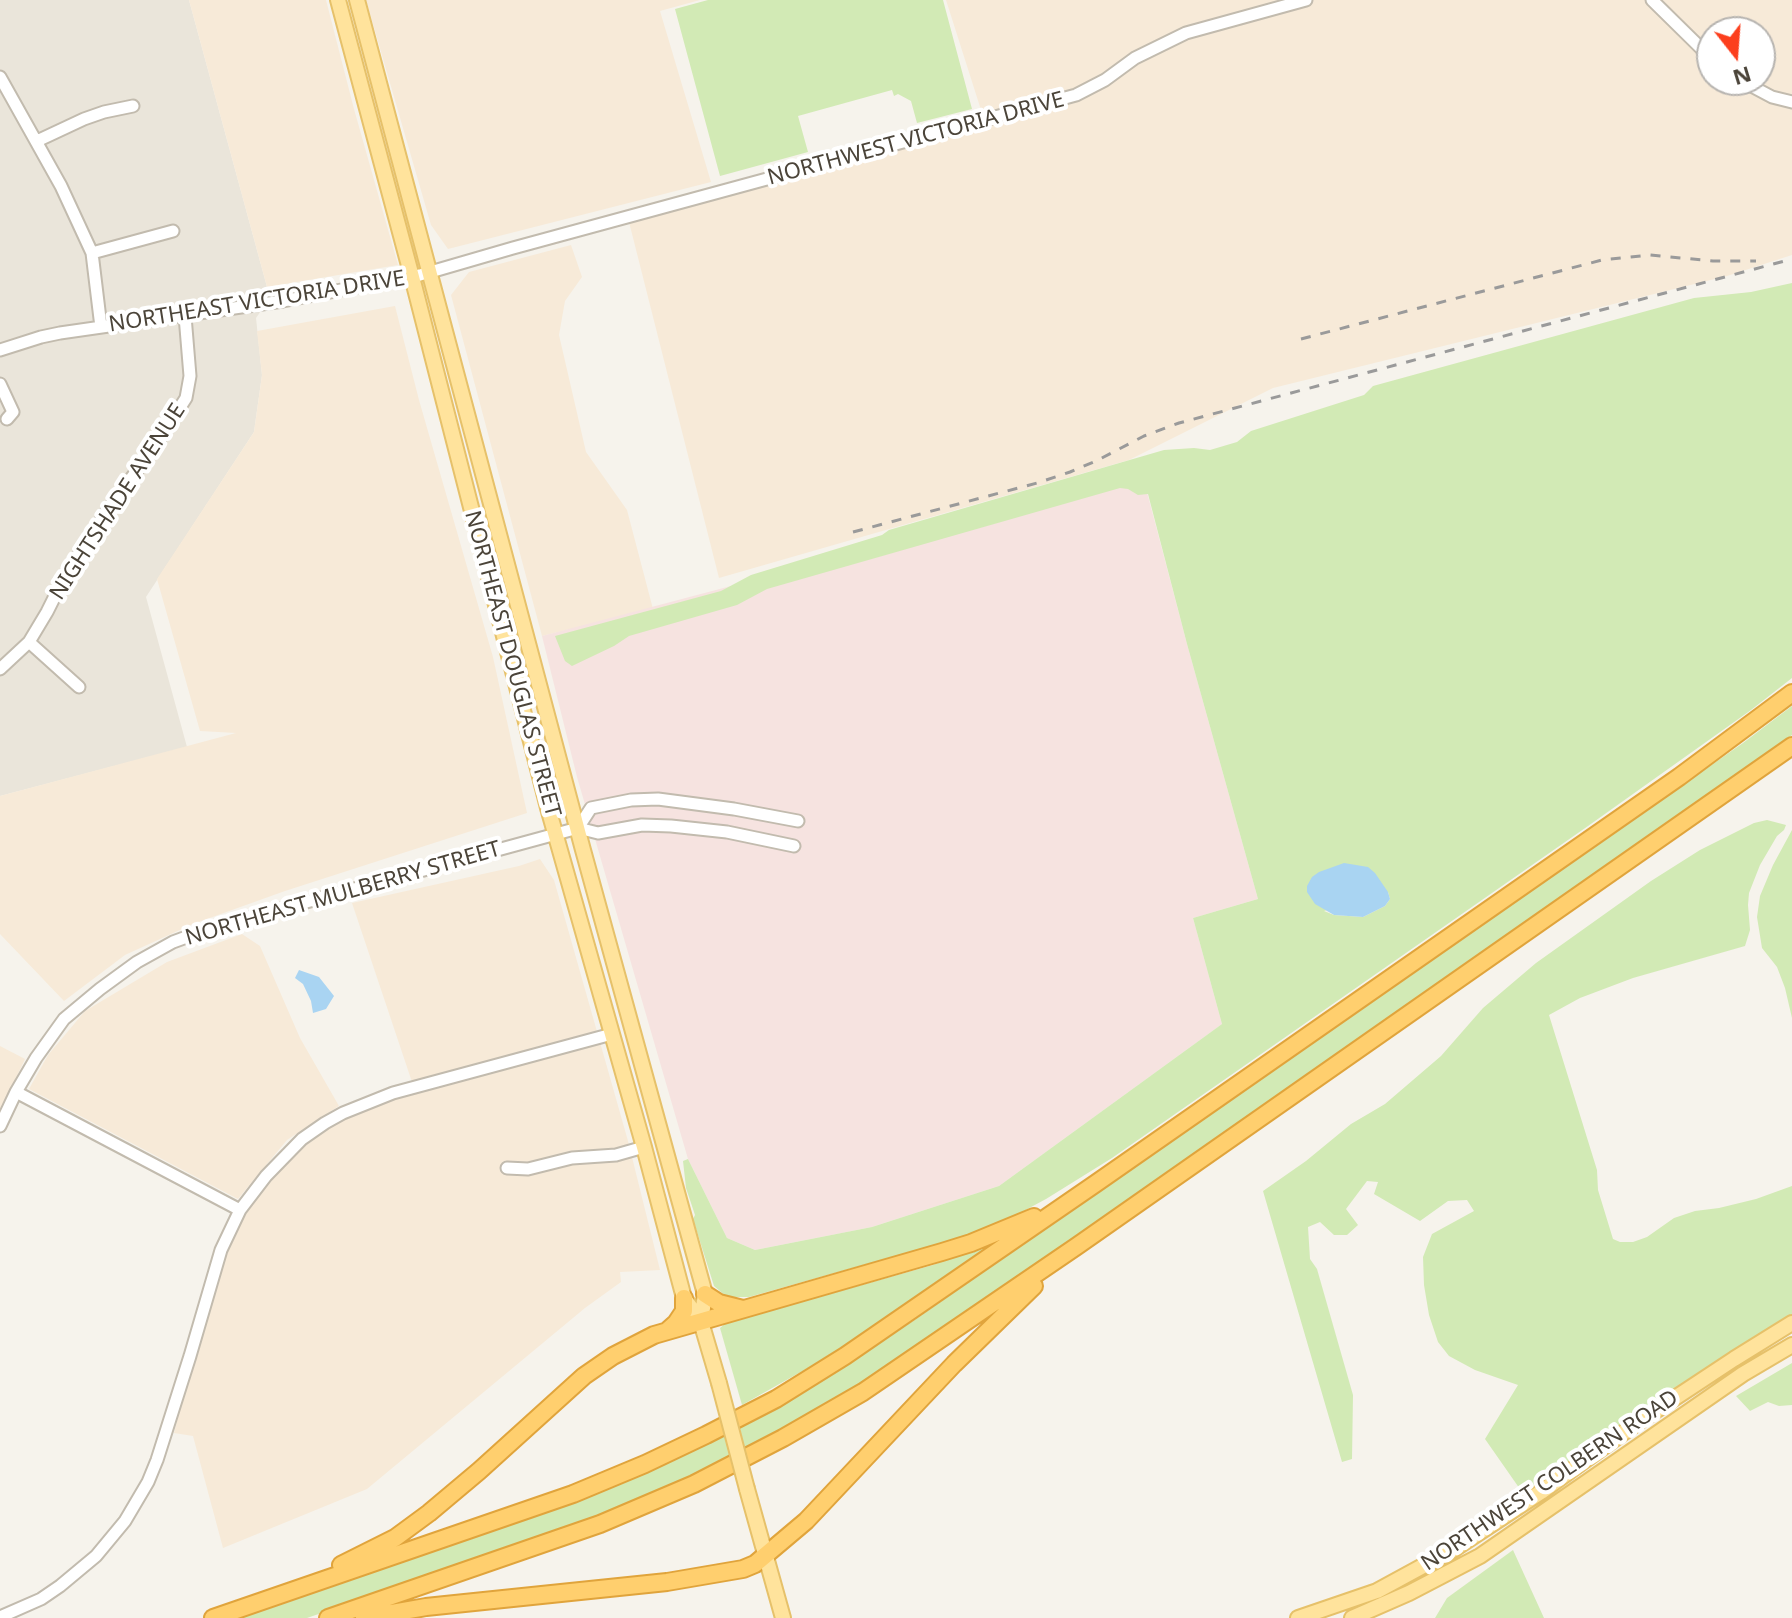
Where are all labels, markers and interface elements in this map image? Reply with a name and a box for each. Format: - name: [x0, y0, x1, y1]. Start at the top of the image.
- north arrow: [1696, 16, 1776, 96]
- text: N: [1729, 60, 1755, 94]
- street label: NORTHWEST VICTORIA DRIVE: [765, 87, 1067, 191]
- street label: NORTHEAST VICTORIA DRIVE: [107, 266, 407, 338]
- street label: NIGHTSHADE AVENUE: [45, 399, 191, 605]
- street label: NORTHEAST DOUGLAS STREET: [458, 508, 566, 820]
- street label: NORTHEAST MULBERRY STREET: [182, 836, 504, 952]
- street label: NORTHWEST COLBERN ROAD: [1417, 1385, 1683, 1577]

